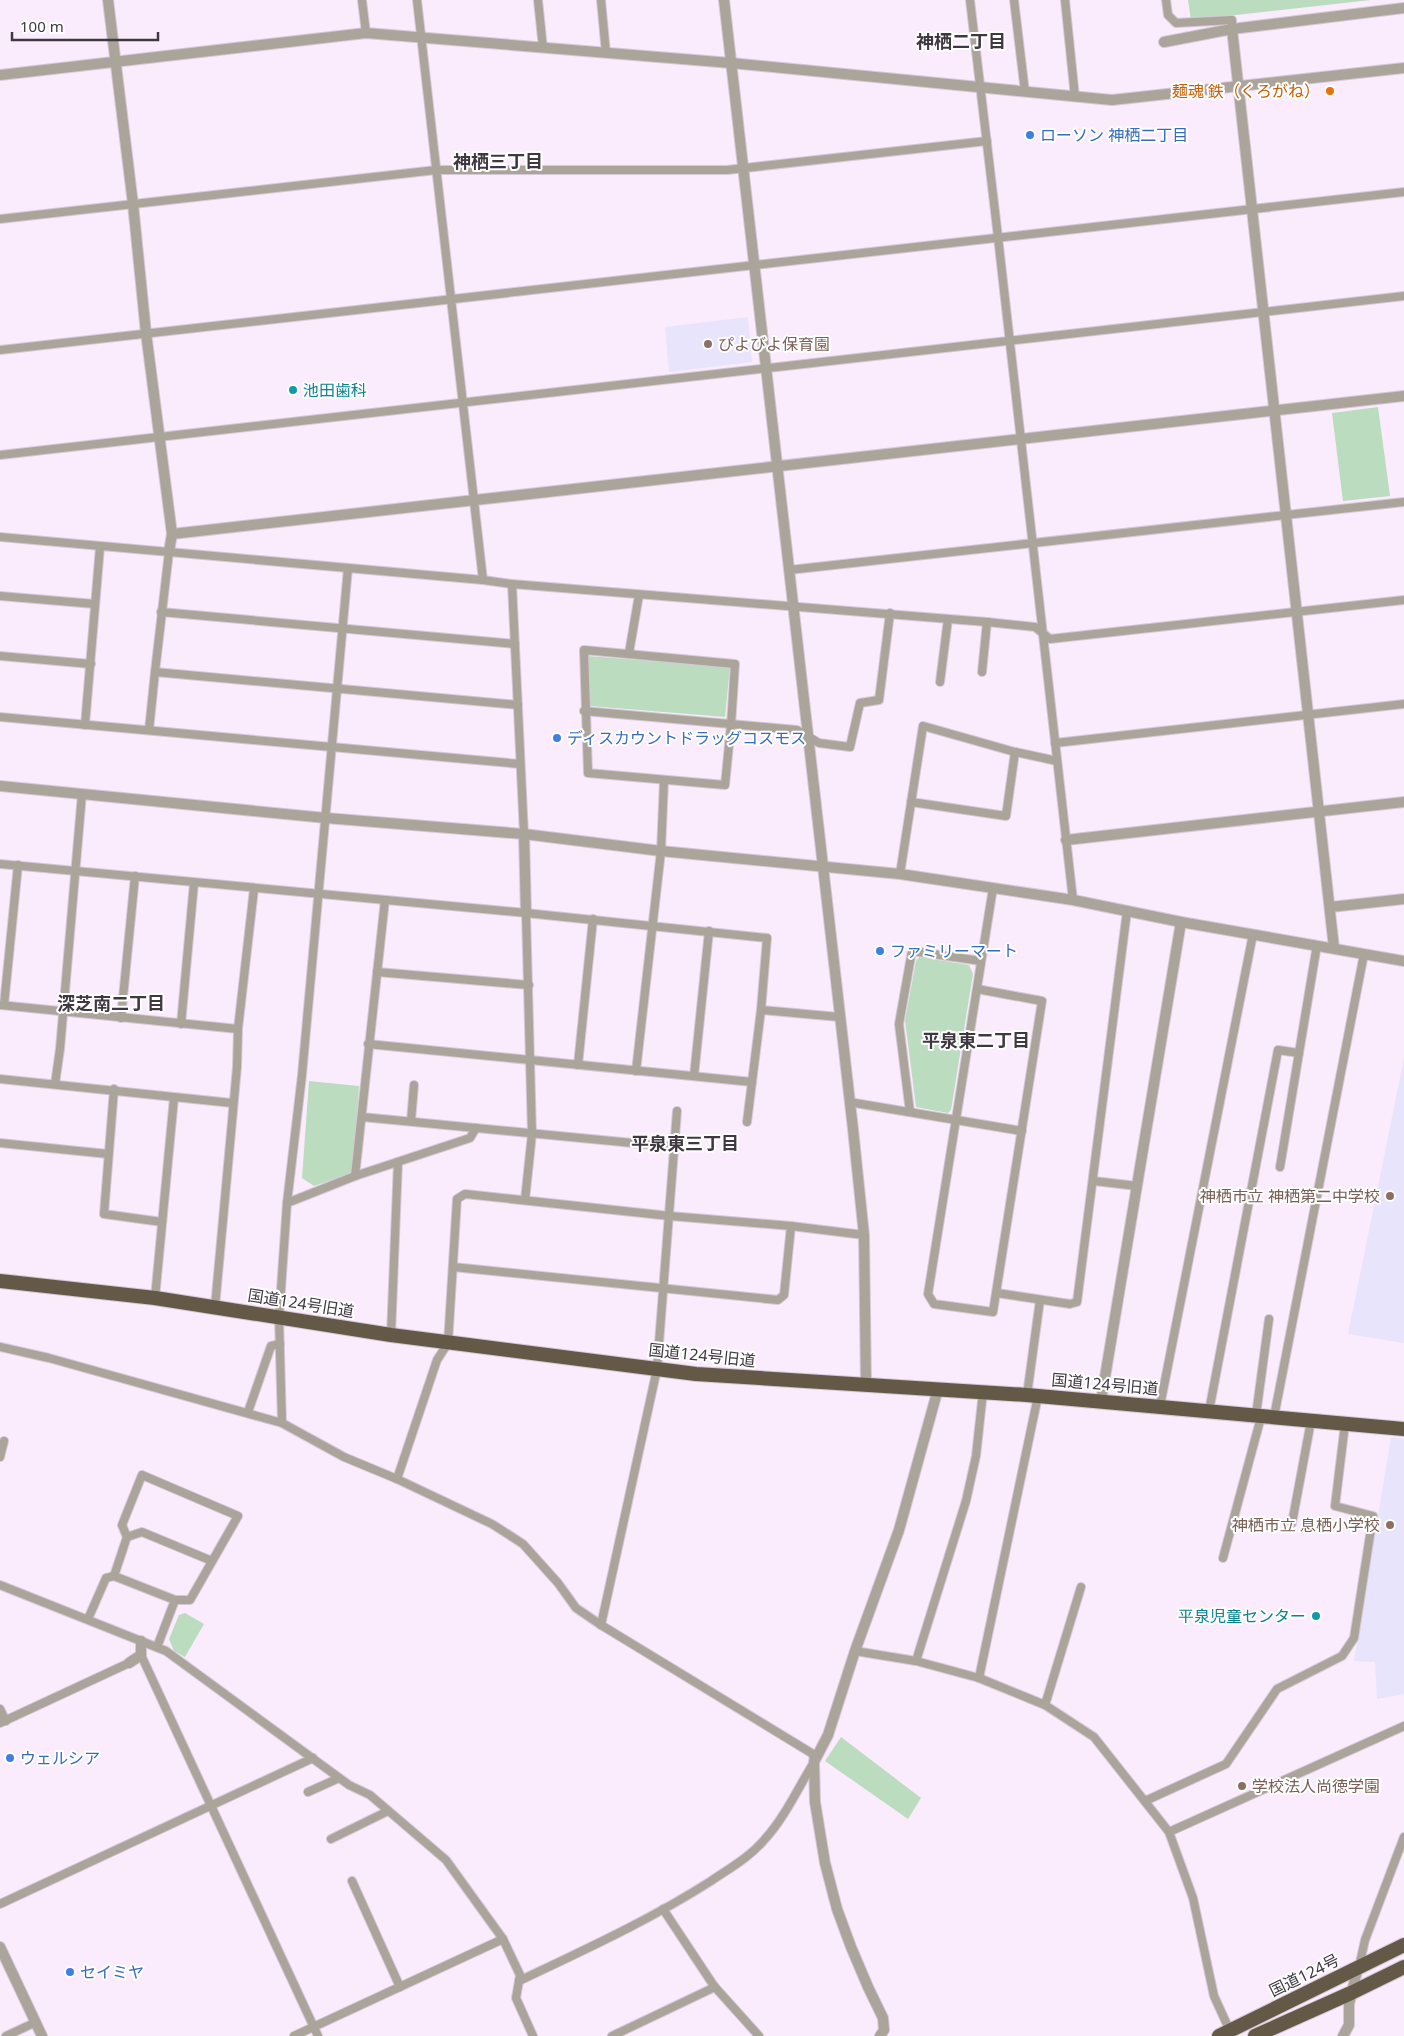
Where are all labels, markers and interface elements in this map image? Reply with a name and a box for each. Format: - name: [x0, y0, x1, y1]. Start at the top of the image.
- scale bar: [12, 10, 159, 42]
- text: 100 m: [20, 16, 64, 36]
- district label: 神栖二丁目: [916, 29, 1006, 53]
- place label: 麺魂 鉄（くろがね）: [1172, 80, 1320, 102]
- marker: 麺魂 鉄（くろがね）: [1324, 85, 1336, 97]
- place label: ローソン 神栖二丁目: [1040, 124, 1188, 146]
- marker: ローソン 神栖二丁目: [1024, 129, 1036, 141]
- district label: 神栖三丁目: [453, 149, 543, 173]
- place label: ぴよびよ保育園: [718, 333, 830, 355]
- marker: ぴよびよ保育園: [702, 338, 714, 350]
- place label: 池田歯科: [303, 379, 367, 401]
- marker: 池田歯科: [287, 384, 299, 396]
- place label: ディスカウントドラッグコスモス: [567, 727, 806, 749]
- marker: ディスカウントドラッグコスモス: [551, 732, 563, 744]
- place label: ファミリーマート: [890, 940, 1018, 962]
- marker: ファミリーマート: [874, 945, 886, 957]
- district label: 深芝南二丁目: [57, 991, 165, 1015]
- district label: 平泉東二丁目: [922, 1028, 1030, 1052]
- district label: 平泉東三丁目: [631, 1131, 739, 1155]
- place label: 神栖市立 神栖第二中学校: [1200, 1185, 1380, 1207]
- marker: 神栖市立 神栖第二中学校: [1384, 1190, 1396, 1202]
- street label: 国道124号旧道: [246, 1284, 356, 1322]
- street label: 国道124号旧道: [647, 1338, 757, 1372]
- street label: 国道124号旧道: [1051, 1368, 1159, 1400]
- place label: 神栖市立 息栖小学校: [1232, 1514, 1380, 1536]
- marker: 神栖市立 息栖小学校: [1384, 1519, 1396, 1531]
- place label: 平泉児童センター: [1178, 1605, 1306, 1627]
- marker: 平泉児童センター: [1310, 1610, 1322, 1622]
- place label: ウェルシア: [20, 1747, 100, 1769]
- marker: ウェルシア: [4, 1752, 16, 1764]
- place label: 学校法人尚徳学園: [1252, 1775, 1380, 1797]
- marker: 学校法人尚徳学園: [1236, 1780, 1248, 1792]
- street label: 国道124号: [1265, 1949, 1343, 2001]
- place label: セイミヤ: [80, 1961, 144, 1983]
- marker: セイミヤ: [64, 1966, 76, 1978]

